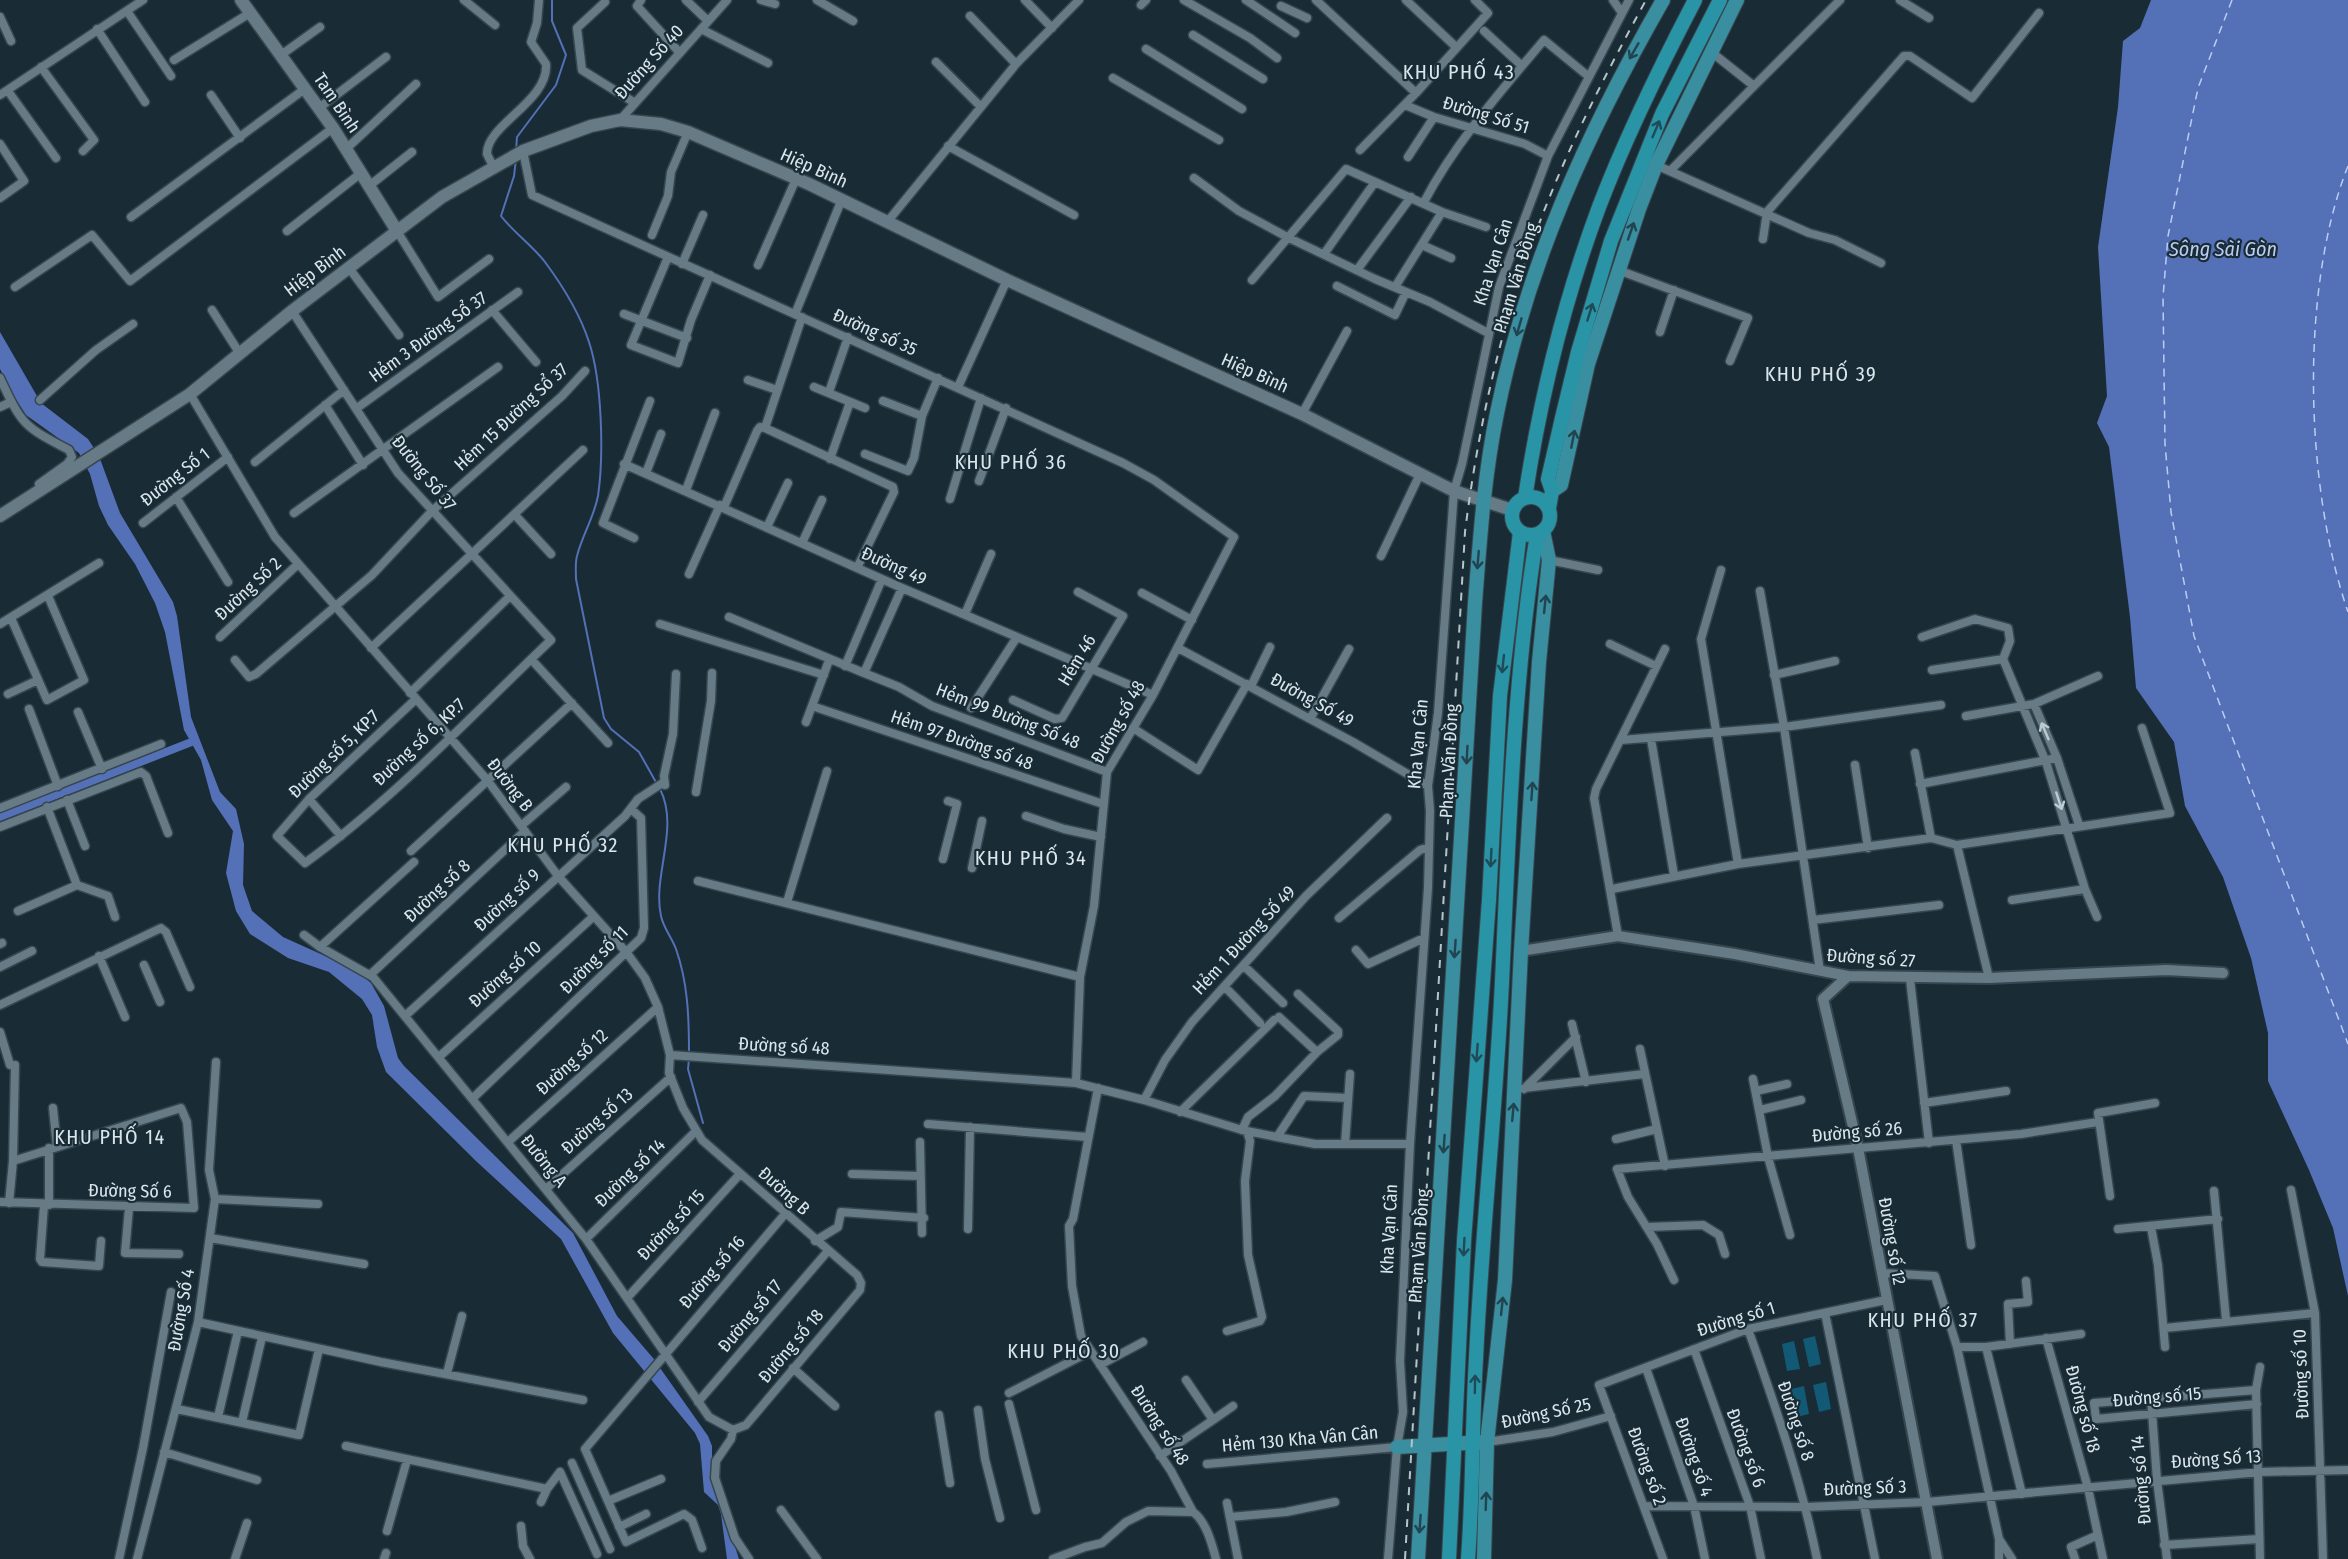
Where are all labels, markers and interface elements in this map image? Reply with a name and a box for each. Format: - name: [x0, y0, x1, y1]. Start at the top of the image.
- street label: Đường Số 40: [610, 20, 688, 104]
- one-way arrow: [1627, 42, 1639, 59]
- district label: KHU PHỐ 43: [1403, 58, 1515, 84]
- street label: Tam Bình: [309, 69, 365, 137]
- street label: Đường Số 51: [1440, 91, 1532, 139]
- one-way arrow: [1651, 120, 1662, 138]
- street label: Hiệp Bình: [777, 143, 851, 193]
- street label: Kha Vạn Cân: [1469, 216, 1517, 308]
- street label: Phạm Văn Đồng: [1489, 220, 1543, 336]
- one-way arrow: [1627, 222, 1638, 241]
- water label: Sông Sài Gòn: [2168, 237, 2277, 261]
- street label: Hiệp Bình: [280, 241, 350, 301]
- street label: Hẻm 3 Đường Sổ 37: [364, 286, 491, 387]
- one-way arrow: [1585, 303, 1596, 322]
- street label: Đường số 35: [829, 304, 921, 360]
- one-way arrow: [1513, 317, 1524, 336]
- street label: Hiệp Bình: [1218, 348, 1292, 398]
- street label: Hẻm 15 Đường Sổ 37: [449, 358, 572, 475]
- district label: KHU PHỐ 39: [1765, 360, 1877, 386]
- one-way arrow: [1568, 429, 1579, 449]
- street label: Đường Số 37: [387, 431, 461, 515]
- street label: Đường Số 1: [136, 443, 214, 511]
- district label: KHU PHỐ 36: [955, 448, 1067, 474]
- street label: Đường 49: [858, 542, 930, 590]
- one-way arrow: [1472, 549, 1483, 569]
- street label: Đường Số 2: [210, 553, 286, 625]
- one-way arrow: [1540, 594, 1551, 614]
- street label: Hẻm 46: [1053, 630, 1101, 689]
- one-way arrow: [1497, 653, 1508, 673]
- street label: Đường Số 49: [1266, 668, 1358, 732]
- street label: Đường số 48: [1086, 677, 1150, 767]
- street label: Hẻm 99 Đường Số 48: [933, 678, 1083, 754]
- street label: Đường số 6, KP.7: [368, 694, 470, 790]
- street label: Kha Vạn Cân: [1403, 698, 1433, 790]
- street label: Phạm Văn Đồng: [1435, 703, 1463, 819]
- street label: Đường số 5, KP.7: [284, 705, 384, 803]
- street label: Hẻm 97 Đường số 48: [888, 705, 1036, 775]
- one-way arrow: [2039, 722, 2050, 740]
- one-way arrow: [1462, 744, 1473, 764]
- street label: Đường B: [482, 754, 538, 816]
- one-way arrow: [1526, 782, 1537, 802]
- one-way arrow: [2054, 791, 2065, 810]
- district label: KHU PHỐ 32: [507, 831, 619, 857]
- district label: KHU PHỐ 34: [975, 844, 1087, 870]
- one-way arrow: [1486, 848, 1497, 868]
- street label: Đường số 8: [399, 855, 475, 927]
- street label: Đường số 9: [469, 864, 545, 936]
- street label: Hẻm 1 Đường Số 49: [1188, 881, 1300, 999]
- street label: Đường số 11: [555, 921, 633, 999]
- street label: Đường số 10: [464, 936, 546, 1012]
- one-way arrow: [1450, 939, 1461, 959]
- street label: Đường số 27: [1826, 944, 1916, 972]
- street label: Đường số 12: [532, 1024, 612, 1100]
- street label: Đường số 48: [738, 1033, 830, 1059]
- one-way arrow: [1472, 1042, 1483, 1062]
- street label: Đường số 13: [557, 1083, 637, 1159]
- one-way arrow: [1508, 1102, 1519, 1122]
- street label: Đường số 26: [1811, 1117, 1903, 1147]
- district label: KHU PHỐ 14: [54, 1123, 166, 1149]
- street label: Đường A: [516, 1130, 572, 1192]
- one-way arrow: [1438, 1133, 1449, 1153]
- street label: Đường số 14: [590, 1134, 670, 1212]
- street label: Đường B: [754, 1162, 815, 1220]
- street label: Đường Số 6: [88, 1179, 172, 1203]
- street label: Kha Vạn Cân: [1376, 1183, 1402, 1275]
- street label: Đường số 15: [633, 1185, 709, 1265]
- street label: Phạm Văn Đồng: [1404, 1188, 1434, 1304]
- street label: Đường số 12: [1873, 1195, 1911, 1287]
- street label: Đường số 16: [674, 1231, 750, 1313]
- one-way arrow: [1458, 1237, 1469, 1257]
- street label: Đường Số 4: [163, 1267, 199, 1353]
- street label: Đường số 17: [713, 1275, 787, 1357]
- one-way arrow: [1497, 1297, 1508, 1317]
- street label: Đường số 1: [1694, 1297, 1778, 1341]
- street label: Đường số 18: [754, 1305, 828, 1387]
- district label: KHU PHỐ 37: [1867, 1306, 1979, 1332]
- street label: Đường số 10: [2288, 1329, 2314, 1419]
- district label: KHU PHỐ 30: [1007, 1337, 1121, 1363]
- street label: Đường số 18: [2061, 1363, 2105, 1455]
- one-way arrow: [1469, 1375, 1481, 1395]
- street label: Đường số 8: [1773, 1378, 1819, 1464]
- street label: Đường số 48: [1126, 1381, 1194, 1469]
- street label: Đường số 15: [2112, 1382, 2202, 1412]
- street label: Đường Số 25: [1499, 1393, 1593, 1433]
- street label: Đường số 6: [1722, 1405, 1770, 1491]
- street label: Đường số 4: [1670, 1415, 1718, 1500]
- street label: Hẻm 130 Kha Vân Cân: [1221, 1421, 1379, 1457]
- street label: Đường số 2: [1623, 1424, 1671, 1508]
- street label: Đường số 14: [2126, 1434, 2156, 1525]
- street label: Đường Số 13: [2170, 1445, 2262, 1473]
- street label: Đường Số 3: [1823, 1476, 1907, 1500]
- one-way arrow: [1480, 1491, 1491, 1511]
- one-way arrow: [1415, 1513, 1426, 1533]

